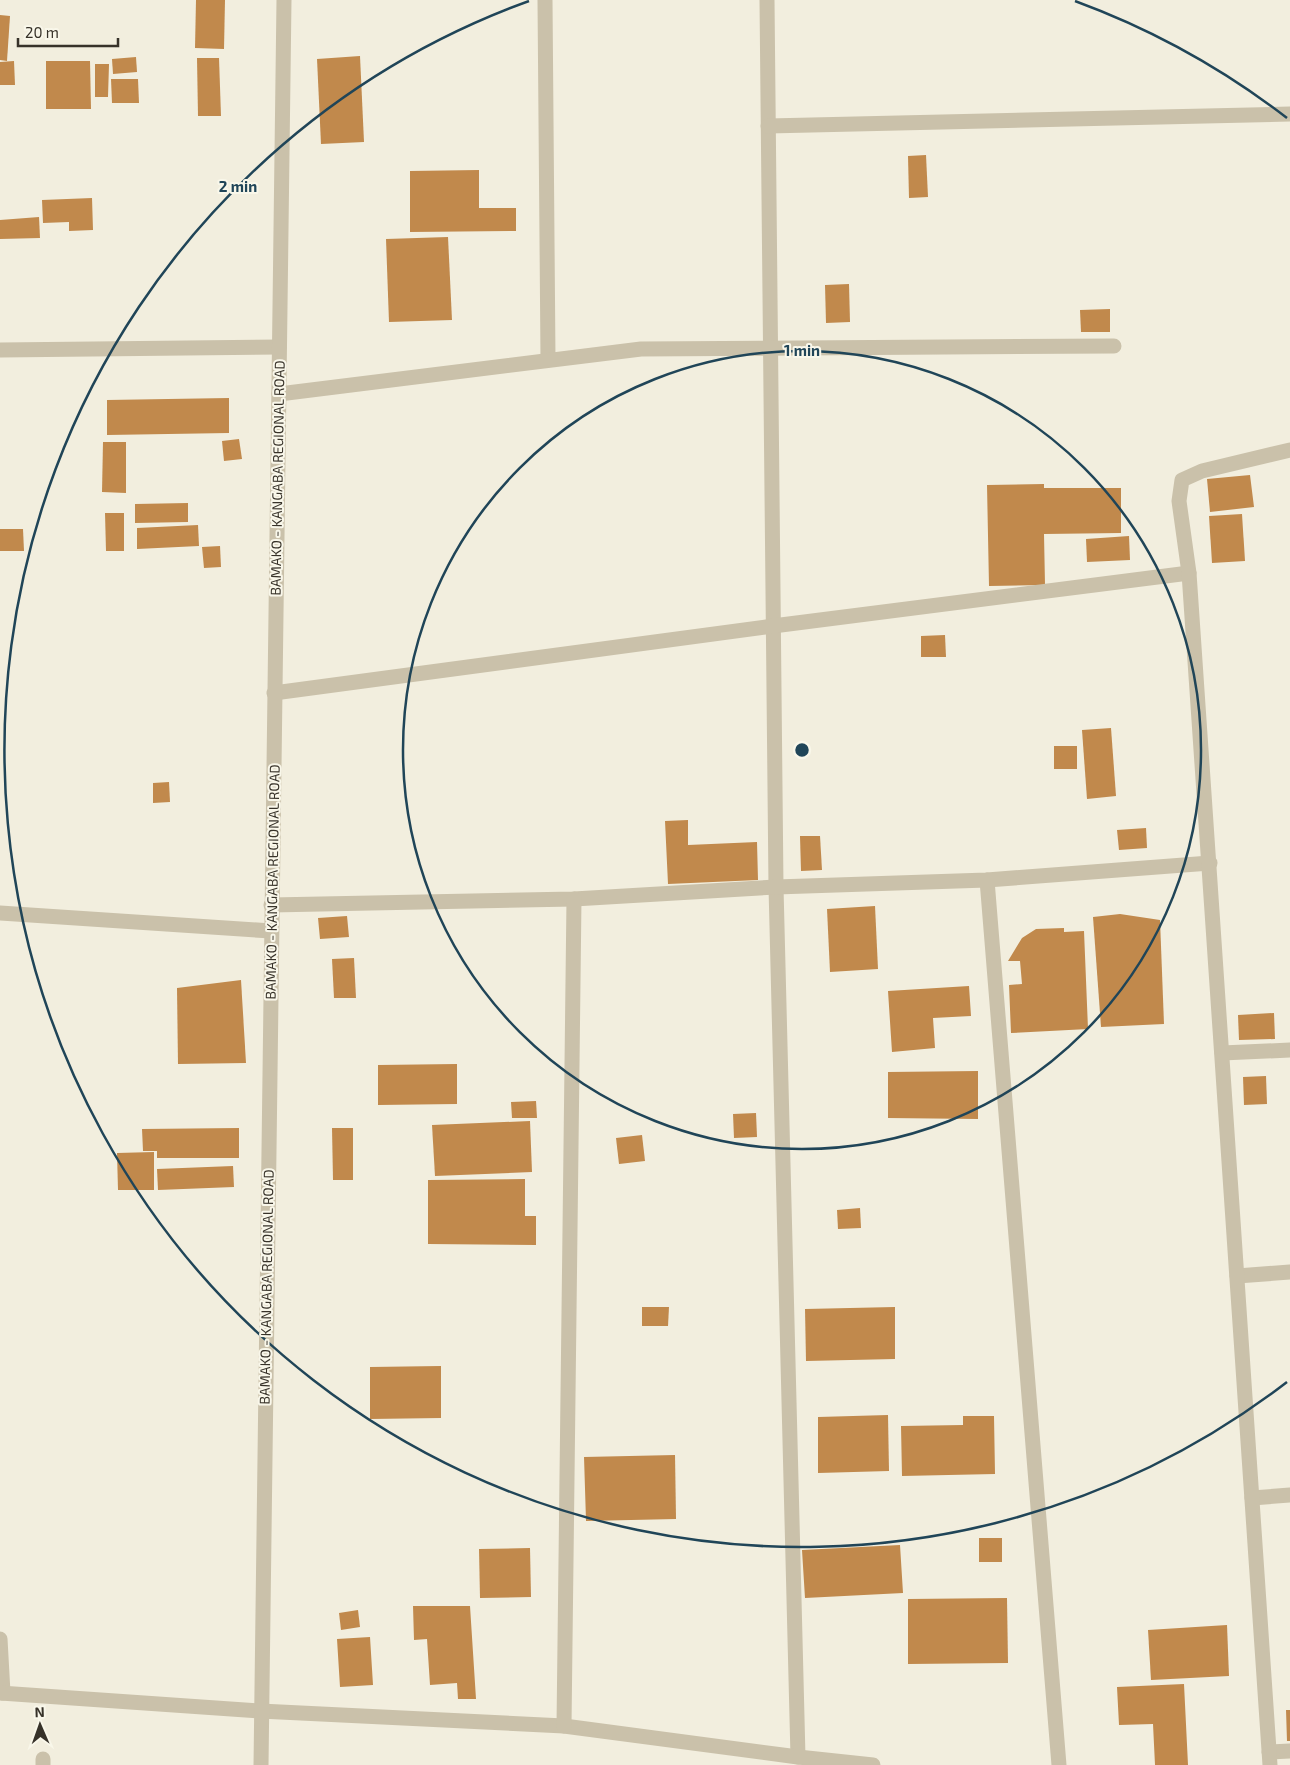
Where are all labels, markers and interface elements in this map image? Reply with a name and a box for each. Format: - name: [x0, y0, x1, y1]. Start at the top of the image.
- scale bar: [18, 15, 118, 47]
- text: 20 m: [25, 23, 59, 41]
- text: 2 min: [219, 177, 257, 195]
- text: 1 min: [784, 341, 820, 359]
- street label: BAMAKO - KANGABA REGIONAL ROAD: [266, 360, 288, 596]
- centre of rings: [793, 741, 811, 759]
- street label: BAMAKO - KANGABA REGIONAL ROAD: [261, 764, 283, 1000]
- street label: BAMAKO - KANGABA REGIONAL ROAD: [255, 1169, 277, 1405]
- north arrow: [15, 1700, 65, 1750]
- text: N: [34, 1703, 45, 1720]

